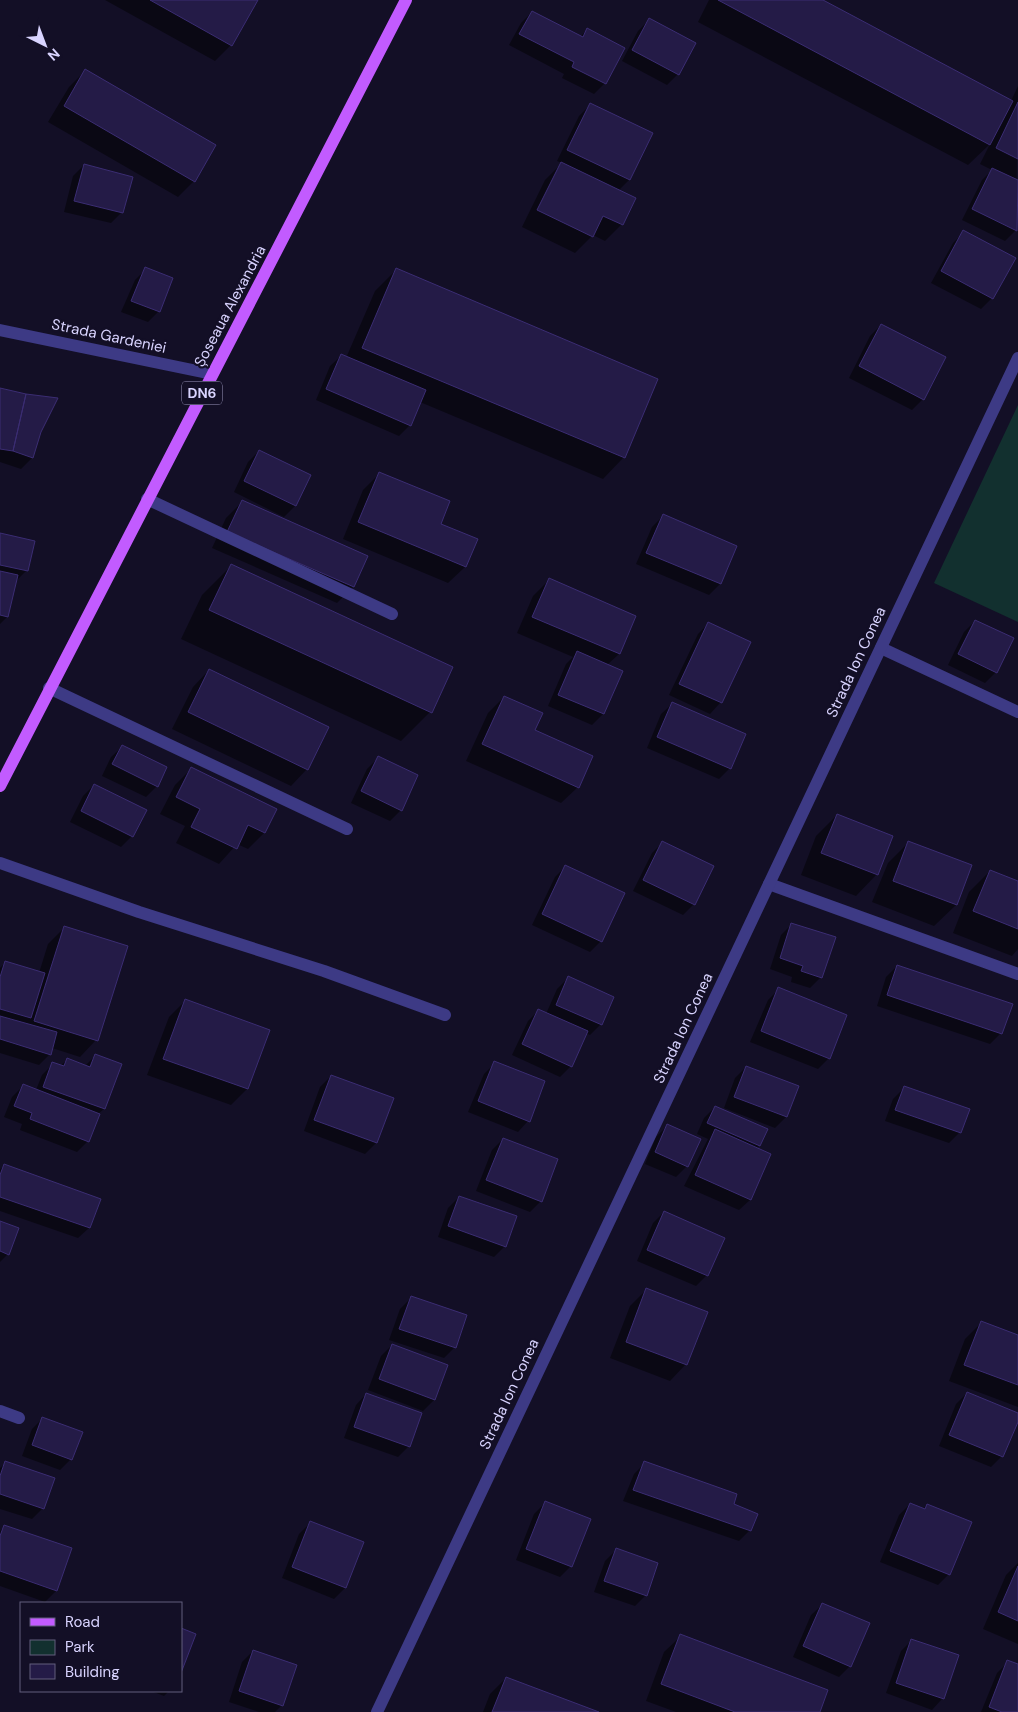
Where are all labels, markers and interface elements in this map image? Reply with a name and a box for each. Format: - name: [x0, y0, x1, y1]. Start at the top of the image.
- north arrow: [20, 20, 70, 70]
- text: N: [44, 45, 64, 65]
- street label: Șoseaua Alexandria: [189, 242, 271, 370]
- street label: Strada Gardeniei: [50, 314, 168, 358]
- road number: DN6: [182, 382, 222, 404]
- street label: Strada Ion Conea: [822, 603, 890, 721]
- street label: Strada Ion Conea: [649, 969, 717, 1087]
- street label: Strada Ion Conea: [475, 1335, 543, 1453]
- legend: [20, 1602, 182, 1692]
- text: Road: [65, 1612, 100, 1632]
- text: Park: [65, 1637, 95, 1657]
- text: Building: [65, 1662, 120, 1682]

